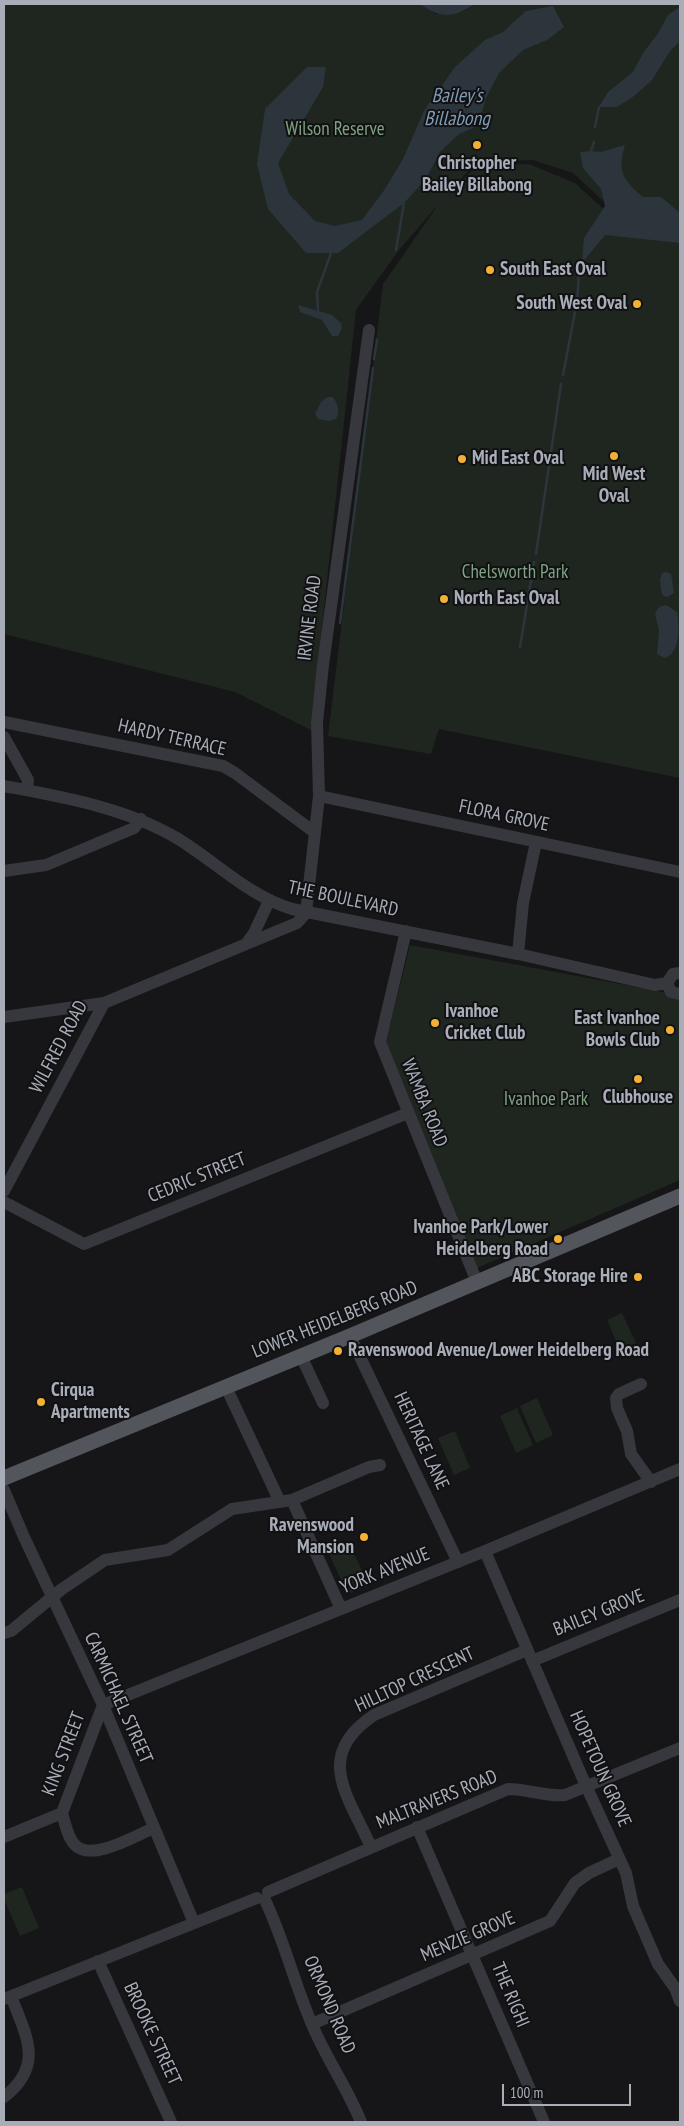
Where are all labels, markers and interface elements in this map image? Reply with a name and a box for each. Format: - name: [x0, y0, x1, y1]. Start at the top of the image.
- water label: Bailey's Billabong: [424, 84, 490, 131]
- park label: Wilson Reserve: [285, 119, 385, 141]
- marker: Christopher Bailey Billabong: [471, 139, 483, 151]
- place label: Christopher Bailey Billabong: [422, 153, 532, 197]
- place label: South East Oval: [500, 259, 606, 281]
- marker: South East Oval: [484, 264, 496, 276]
- place label: South West Oval: [516, 293, 627, 315]
- marker: South West Oval: [631, 298, 643, 310]
- place label: Mid East Oval: [472, 448, 564, 470]
- marker: Mid West Oval: [608, 450, 620, 462]
- marker: Mid East Oval: [456, 453, 468, 465]
- place label: Mid West Oval: [583, 464, 645, 508]
- park label: Chelsworth Park: [462, 562, 568, 584]
- street label: IRVINE ROAD: [293, 574, 327, 662]
- place label: North East Oval: [454, 588, 559, 610]
- marker: North East Oval: [438, 593, 450, 605]
- street label: HARDY TERRACE: [116, 714, 228, 762]
- street label: FLORA GROVE: [457, 795, 551, 837]
- street label: THE BOULEVARD: [286, 876, 400, 922]
- street label: WILFRED ROAD: [25, 997, 93, 1097]
- place label: Ivanhoe Cricket Club: [445, 1001, 525, 1045]
- place label: East Ivanhoe Bowls Club: [574, 1008, 660, 1052]
- marker: Ivanhoe Cricket Club: [429, 1017, 441, 1029]
- marker: East Ivanhoe Bowls Club: [664, 1024, 676, 1036]
- street label: WAMBA ROAD: [396, 1056, 452, 1150]
- marker: Clubhouse: [632, 1073, 644, 1085]
- place label: Clubhouse: [603, 1087, 673, 1109]
- park label: Ivanhoe Park: [504, 1089, 588, 1111]
- street label: CEDRIC STREET: [145, 1148, 249, 1208]
- place label: Ivanhoe Park/Lower Heidelberg Road: [413, 1217, 548, 1261]
- marker: Ivanhoe Park/Lower Heidelberg Road: [552, 1233, 564, 1245]
- place label: ABC Storage Hire: [512, 1266, 628, 1288]
- marker: ABC Storage Hire: [632, 1271, 644, 1283]
- street label: LOWER HEIDELBERG ROAD: [249, 1276, 421, 1364]
- place label: Ravenswood Avenue/Lower Heidelberg Road: [348, 1340, 649, 1362]
- marker: Ravenswood Avenue/Lower Heidelberg Road: [332, 1345, 344, 1357]
- place label: Cirqua Apartments: [51, 1380, 130, 1424]
- street label: HERITAGE LANE: [389, 1389, 453, 1493]
- marker: Cirqua Apartments: [35, 1396, 47, 1408]
- place label: Ravenswood Mansion: [269, 1515, 354, 1559]
- marker: Ravenswood Mansion: [358, 1531, 370, 1543]
- street label: YORK AVENUE: [337, 1543, 433, 1599]
- street label: BAILEY GROVE: [550, 1584, 648, 1642]
- street label: CARMICHAEL STREET: [79, 1629, 157, 1767]
- street label: HILLTOP CRESCENT: [352, 1642, 478, 1718]
- street label: HOPETOUN GROVE: [564, 1707, 636, 1831]
- street label: KING STREET: [38, 1709, 90, 1799]
- street label: MALTRAVERS ROAD: [373, 1765, 501, 1835]
- street label: MENZIE GROVE: [417, 1907, 519, 1967]
- street label: ORMOND ROAD: [298, 1953, 360, 2057]
- street label: THE RIGHI: [486, 1959, 534, 2031]
- street label: BROOKE STREET: [118, 1979, 186, 2089]
- scale bar: [504, 2074, 633, 2106]
- text: 100 m: [510, 2083, 543, 2102]

